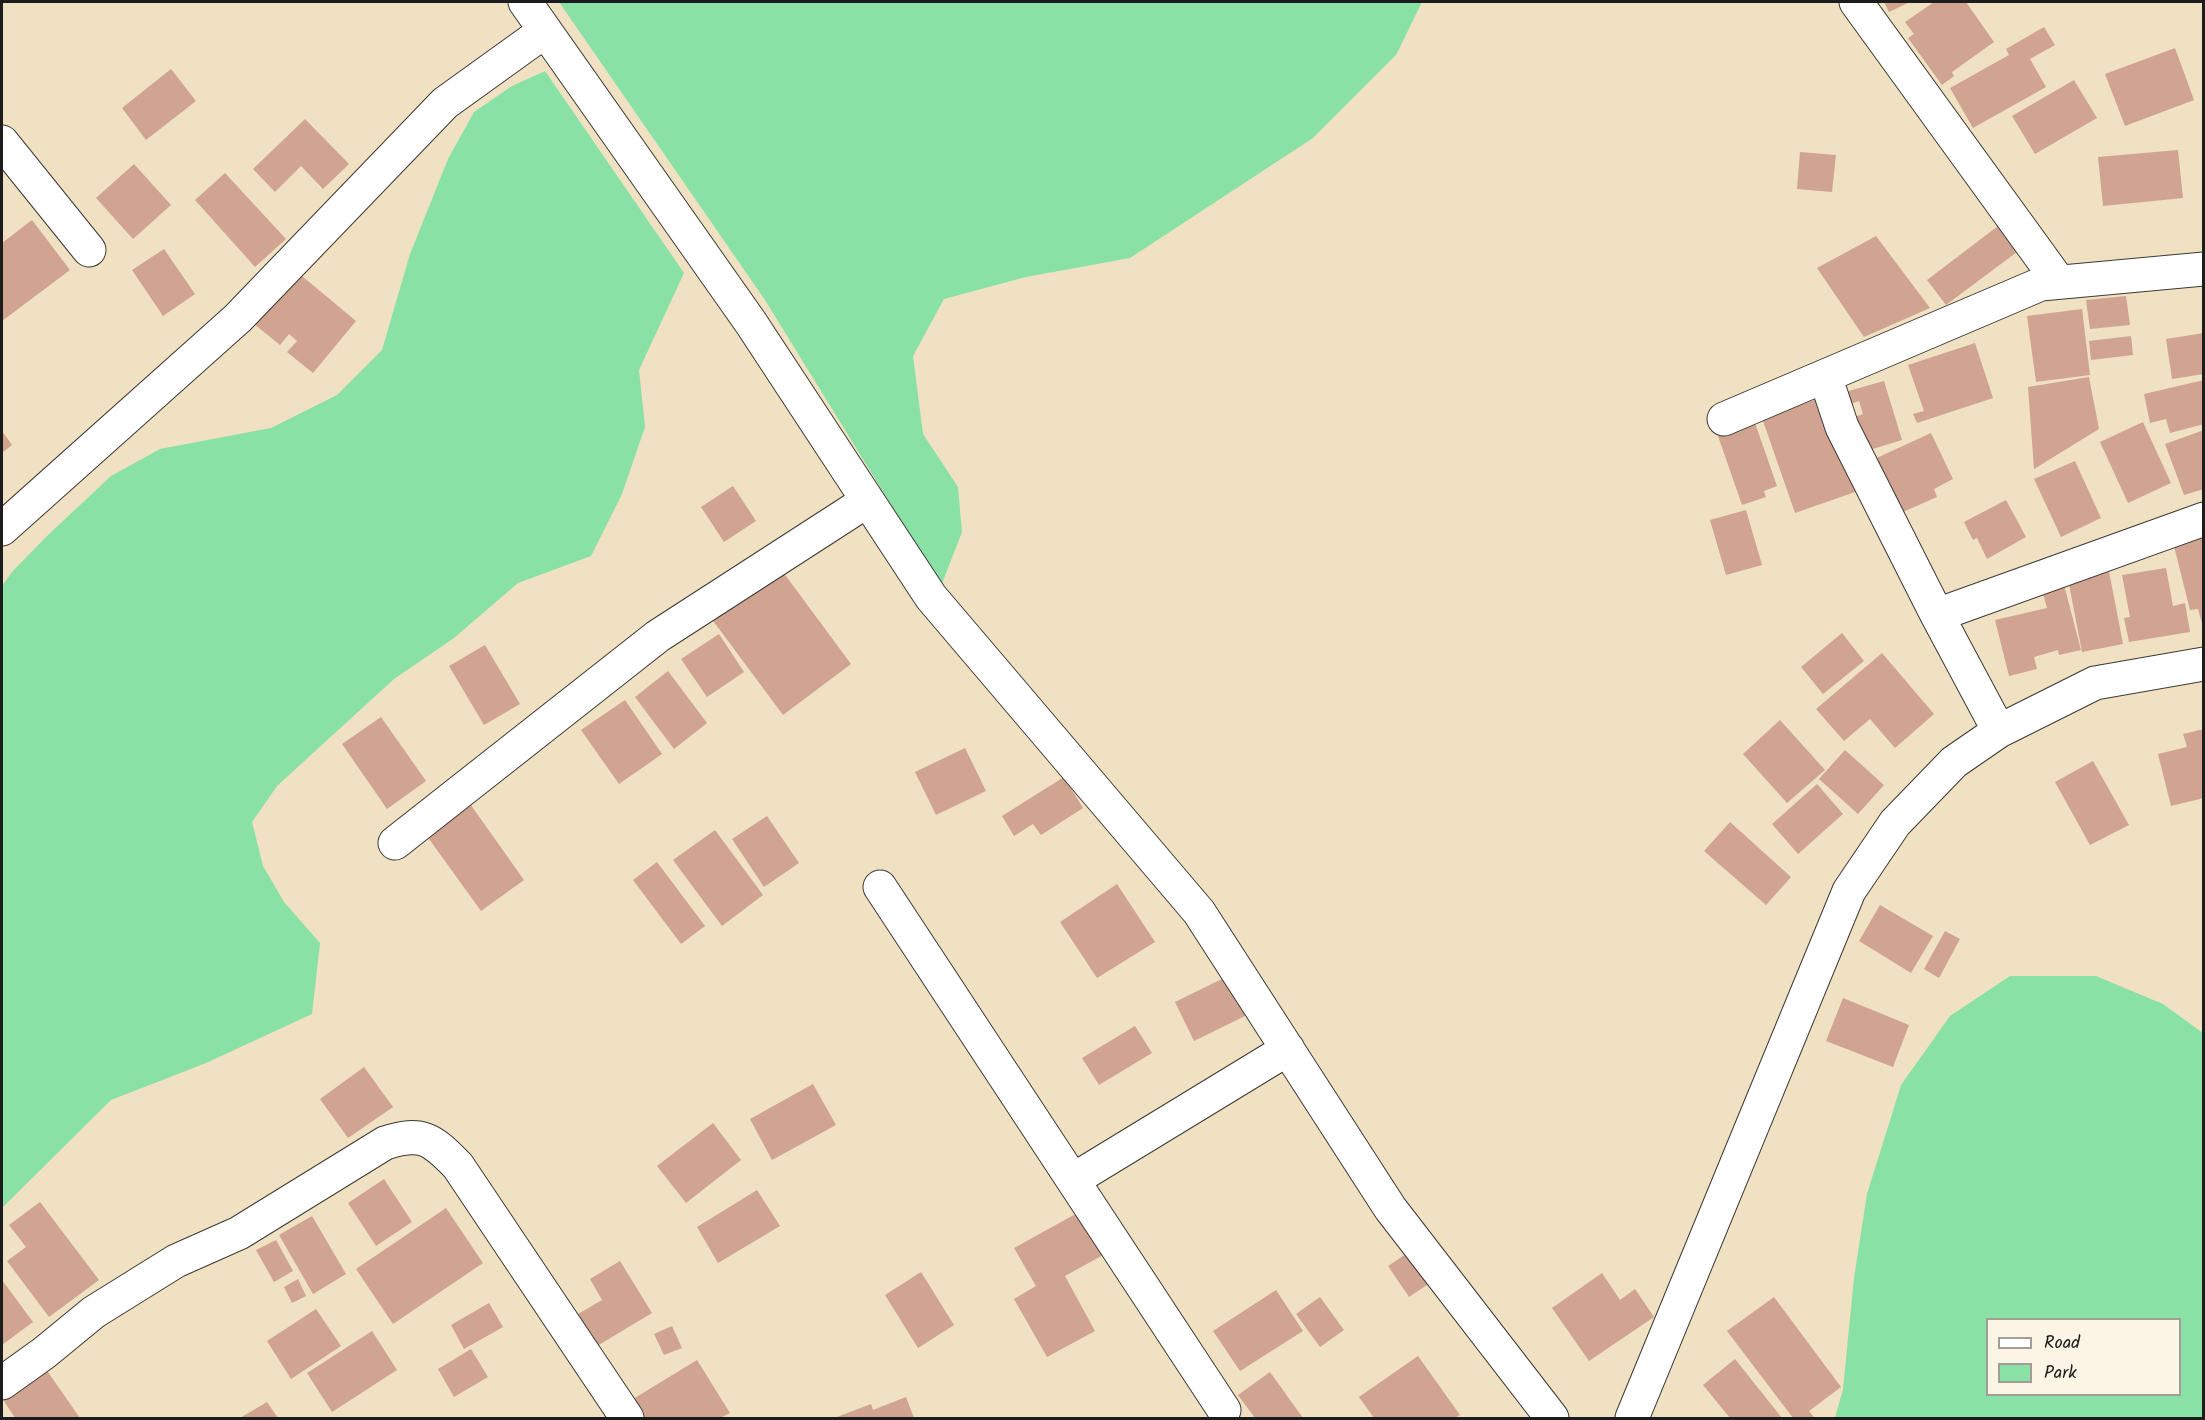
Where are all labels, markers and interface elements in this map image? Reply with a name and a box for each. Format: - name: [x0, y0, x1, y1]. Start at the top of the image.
- legend: [1986, 1318, 2181, 1396]
- text: Road: [2044, 1329, 2080, 1358]
- text: Park: [2044, 1359, 2077, 1388]

